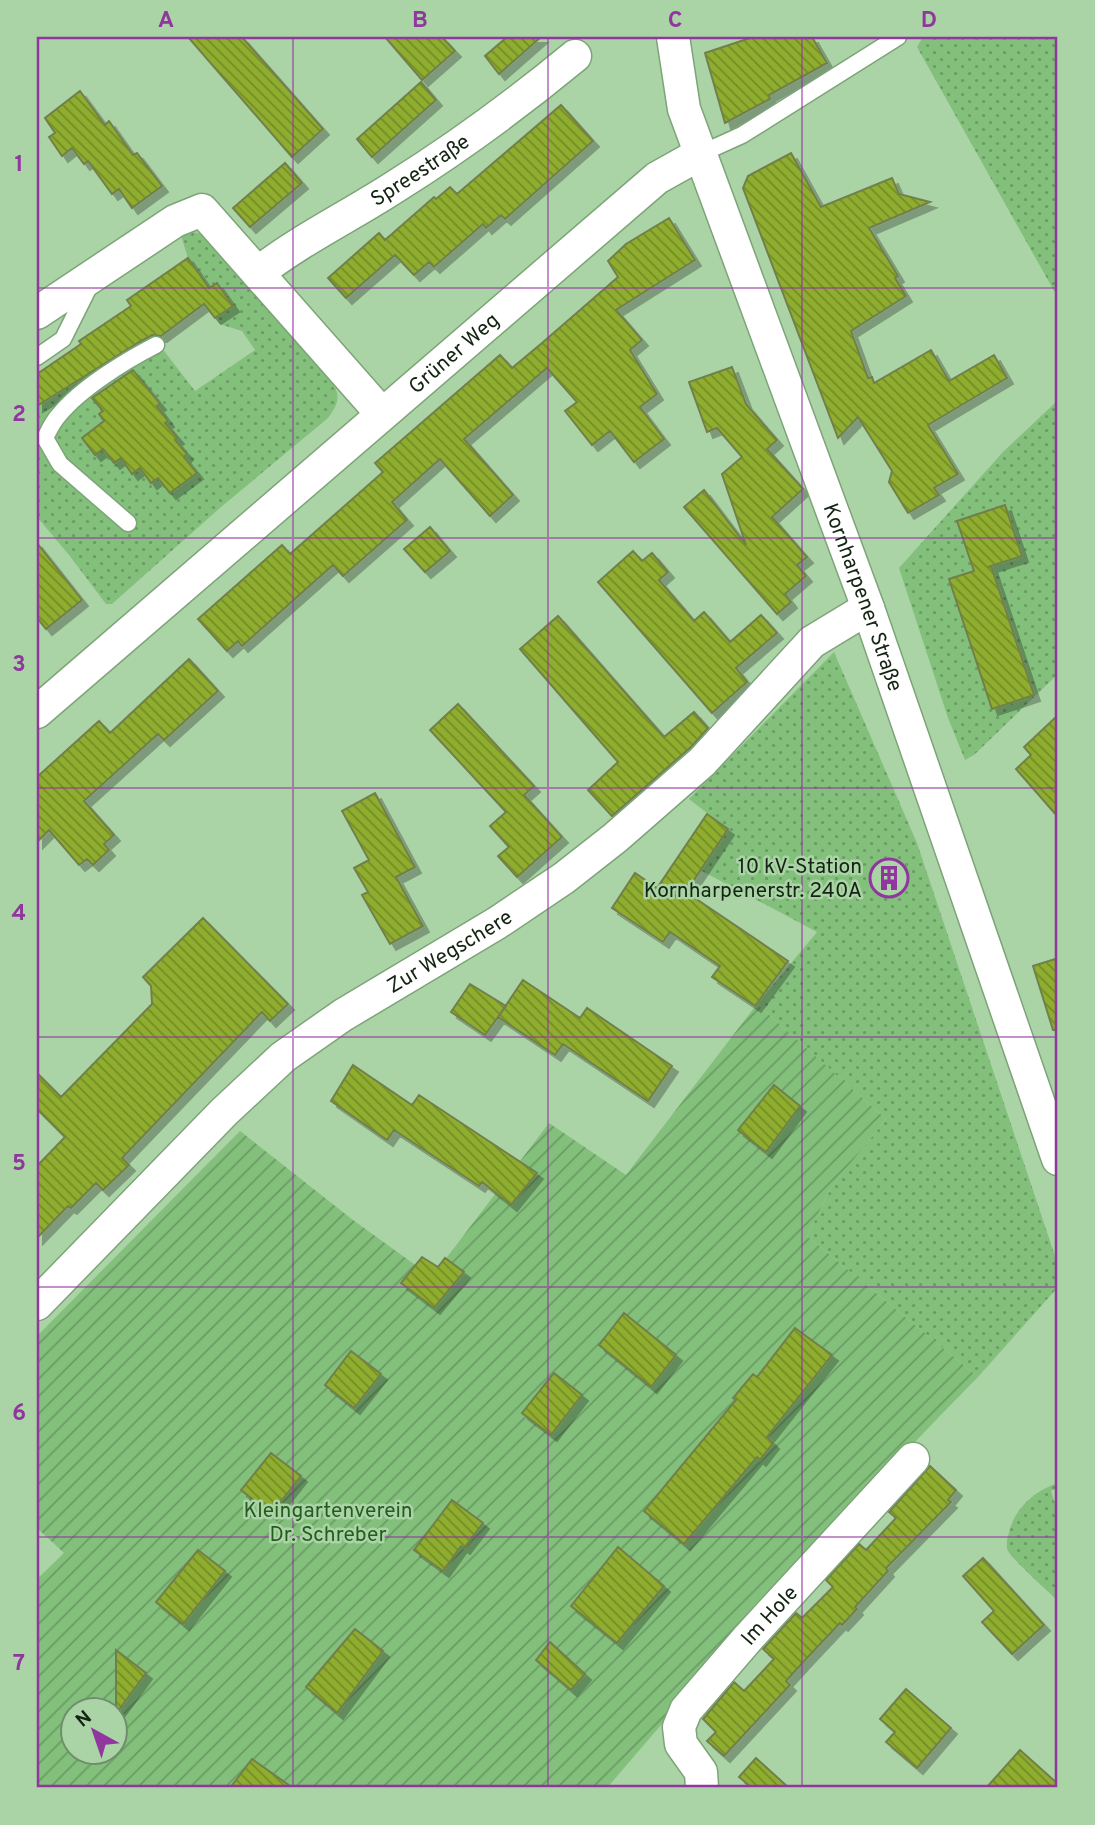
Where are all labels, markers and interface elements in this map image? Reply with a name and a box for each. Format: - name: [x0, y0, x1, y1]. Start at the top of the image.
- text: A: [158, 7, 174, 36]
- text: B: [412, 7, 428, 36]
- text: C: [668, 7, 682, 36]
- text: D: [921, 7, 937, 36]
- street label: Spreestraße: [366, 129, 476, 214]
- text: 1: [14, 151, 24, 180]
- street label: Grüner Weg: [404, 308, 506, 401]
- text: 2: [12, 401, 26, 430]
- street label: Kornharpener Straße: [816, 500, 908, 695]
- text: 3: [12, 651, 26, 680]
- place label: 10 kV-Station Kornharpenerstr. 240A: [644, 854, 862, 905]
- building icon: 10 kV-Station Kornharpenerstr. 240A: [868, 857, 910, 899]
- text: 4: [12, 900, 26, 929]
- street label: Zur Wegschere: [383, 904, 518, 1001]
- text: 5: [12, 1150, 26, 1179]
- text: 6: [12, 1400, 26, 1429]
- park label: Kleingartenverein Dr. Schreber: [243, 1498, 413, 1549]
- street label: Im Hole: [736, 1581, 804, 1652]
- text: 7: [13, 1650, 25, 1679]
- north arrow: [60, 1696, 130, 1766]
- text: N: [71, 1706, 97, 1733]

